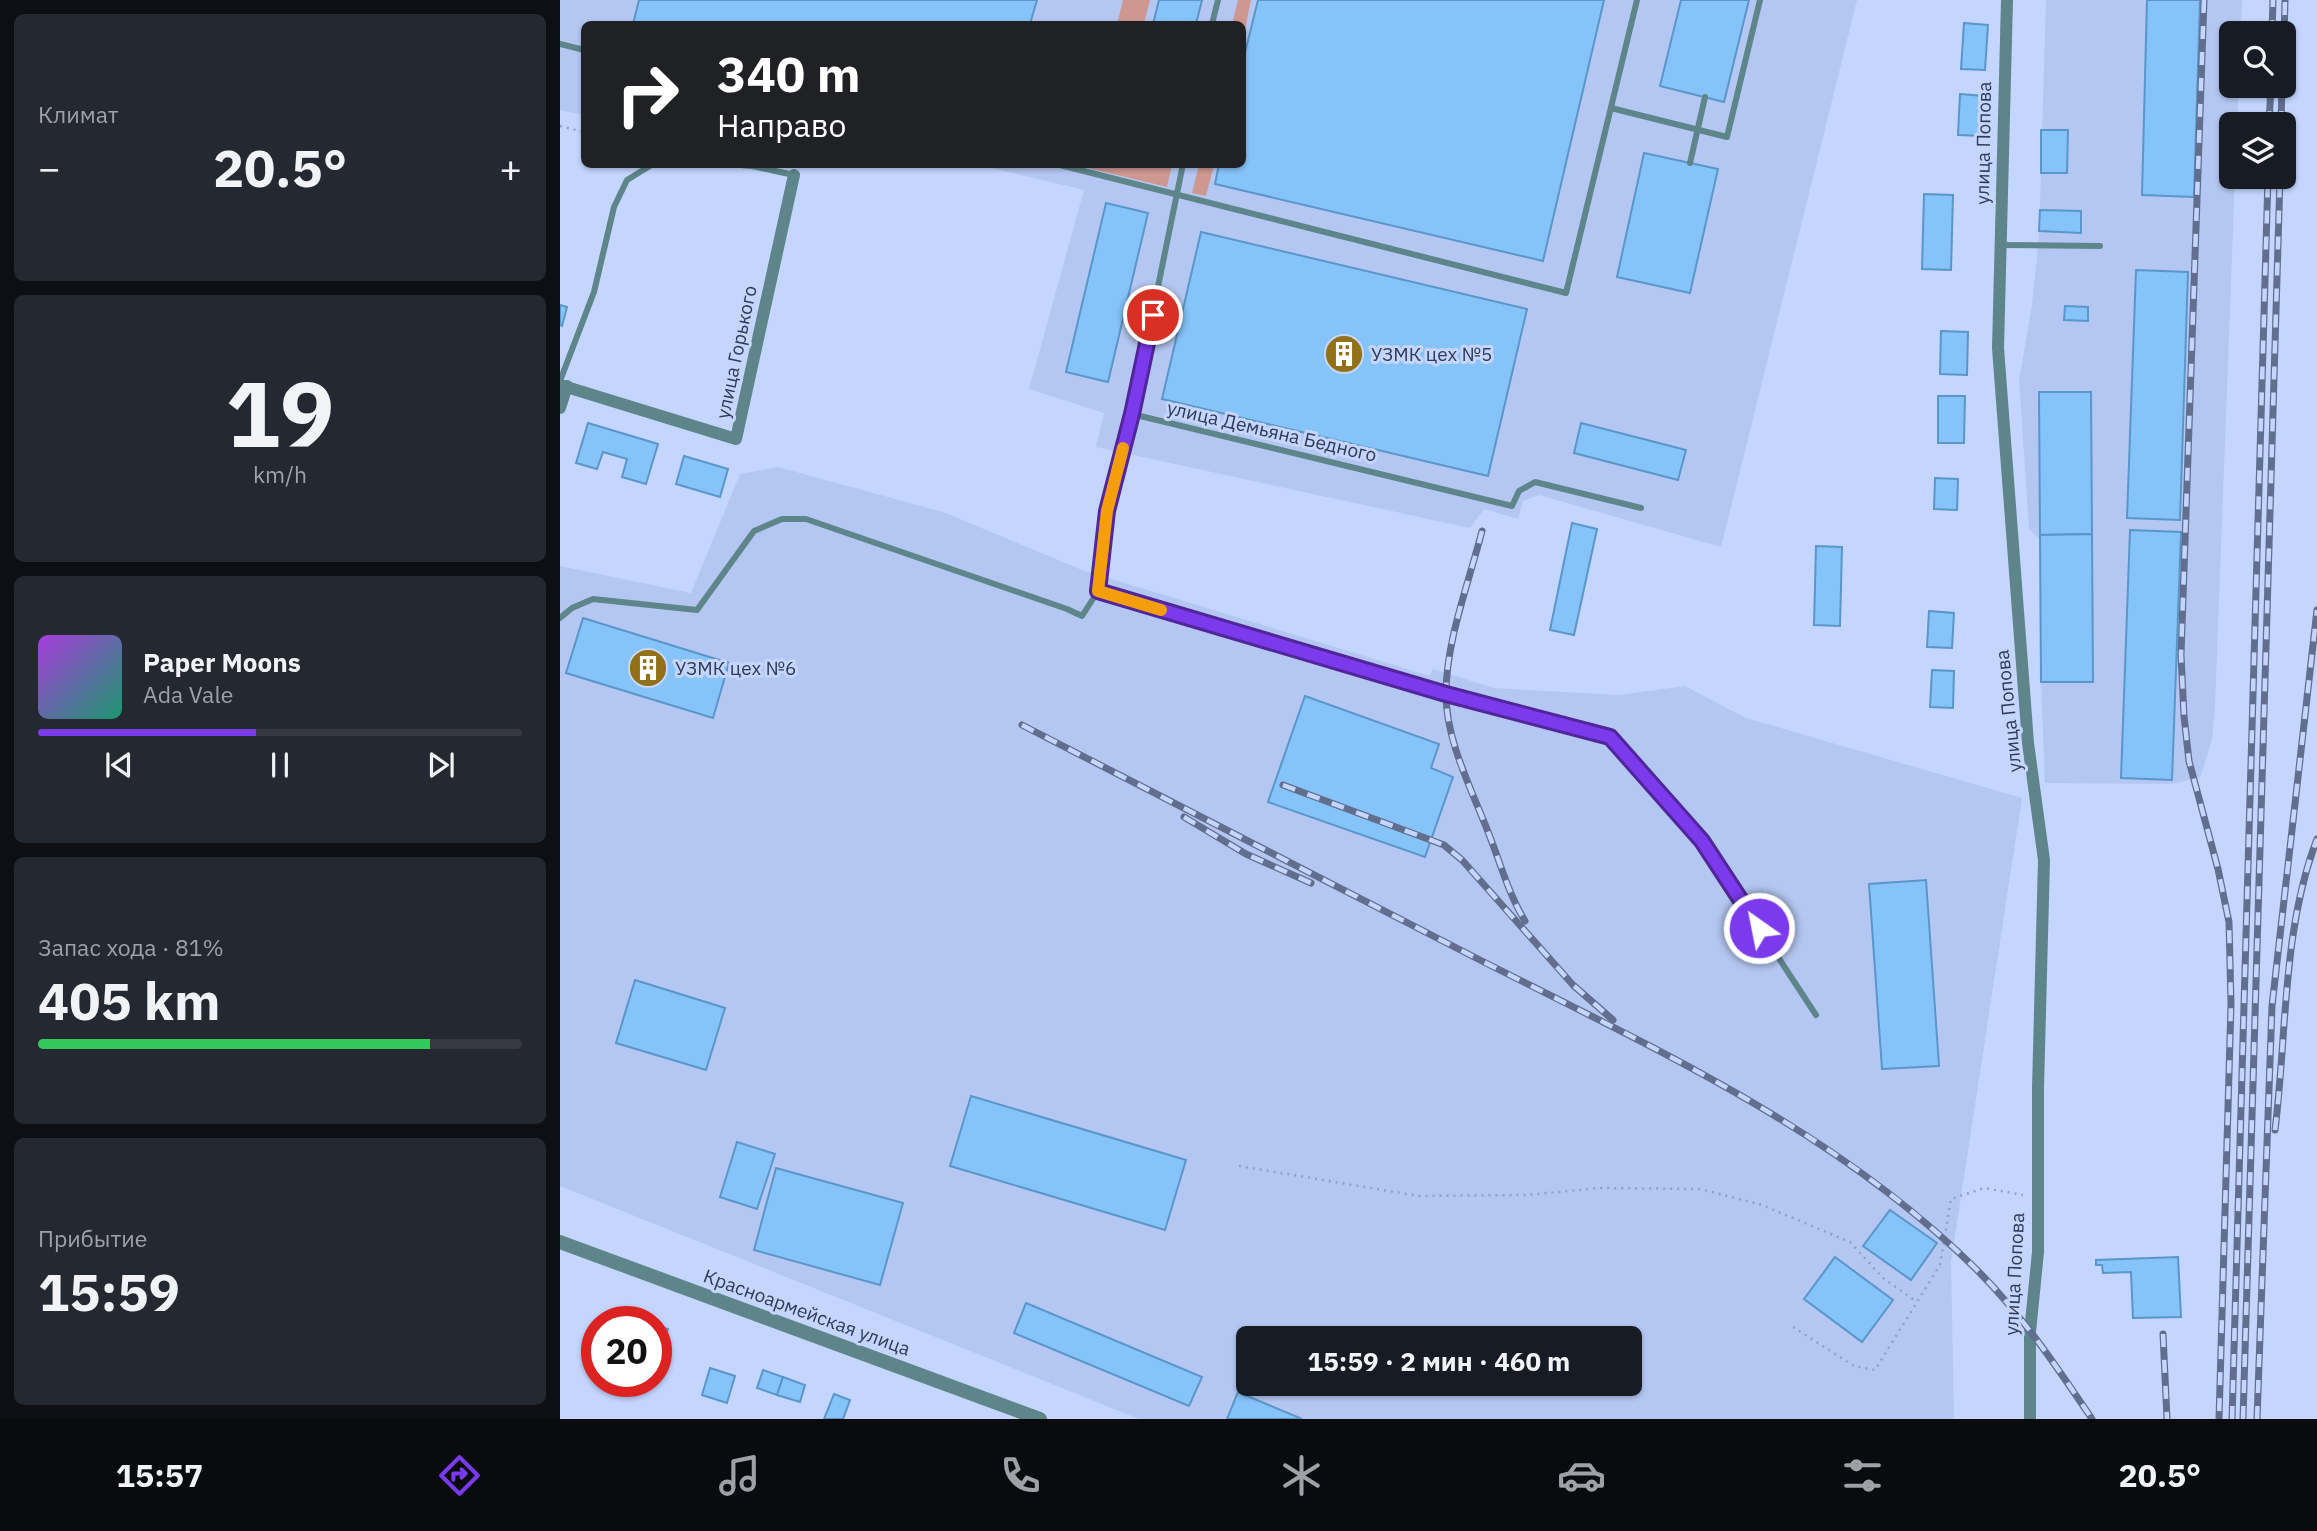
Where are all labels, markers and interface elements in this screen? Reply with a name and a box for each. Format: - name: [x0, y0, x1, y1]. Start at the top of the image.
- map controls: [2219, 21, 2296, 189]
- button: search: [2219, 21, 2296, 98]
- text: 340 m: [717, 42, 861, 105]
- icon: right: [602, 49, 693, 140]
- street label: улица Попова: [1970, 81, 1996, 205]
- text: Климат: [38, 99, 119, 129]
- text: Направо: [717, 104, 846, 146]
- button: layers: [2219, 112, 2296, 189]
- text: 20.5°: [213, 134, 347, 201]
- text: −: [38, 143, 61, 192]
- text: +: [499, 143, 522, 192]
- street label: улица Горького: [710, 283, 762, 421]
- pin: [1123, 285, 1183, 345]
- icon: arrive: [1134, 296, 1172, 334]
- building icon: УЗМК цех №5: [1323, 333, 1365, 375]
- place label: УЗМК цех №5: [1371, 342, 1492, 366]
- text: 19: [225, 354, 335, 472]
- street label: улица Демьяна Бедного: [1165, 395, 1379, 467]
- text: km/h: [253, 459, 307, 489]
- text: Paper Moons: [143, 645, 301, 679]
- building icon: УЗМК цех №6: [627, 647, 669, 689]
- street label: улица Попова: [1990, 649, 2026, 773]
- place label: УЗМК цех №6: [675, 656, 796, 680]
- text: Ada Vale: [143, 679, 233, 709]
- icon: previous: [100, 746, 138, 784]
- icon: pause: [261, 746, 299, 784]
- icon: next: [422, 746, 460, 784]
- position arrow: [1722, 891, 1796, 965]
- text: Запас хода · 81%: [38, 932, 224, 962]
- text: 405 km: [38, 967, 220, 1034]
- street label: улица Попова: [1999, 1212, 2029, 1336]
- text: Прибытие: [38, 1223, 147, 1253]
- text: 15:59: [38, 1258, 180, 1325]
- street label: Красноармейская улица: [700, 1263, 914, 1361]
- speed limit sign: 20: [581, 1306, 672, 1397]
- text: 15:59 · 2 мин · 460 m: [1308, 1344, 1570, 1378]
- icon: directions: [435, 1451, 484, 1500]
- icon: music: [715, 1451, 764, 1500]
- icon: phone: [996, 1451, 1045, 1500]
- icon: climate: [1277, 1451, 1326, 1500]
- icon: car: [1557, 1451, 1606, 1500]
- icon: filters: [1838, 1451, 1887, 1500]
- text: 15:57: [116, 1454, 203, 1496]
- text: 20.5°: [2119, 1454, 2201, 1496]

